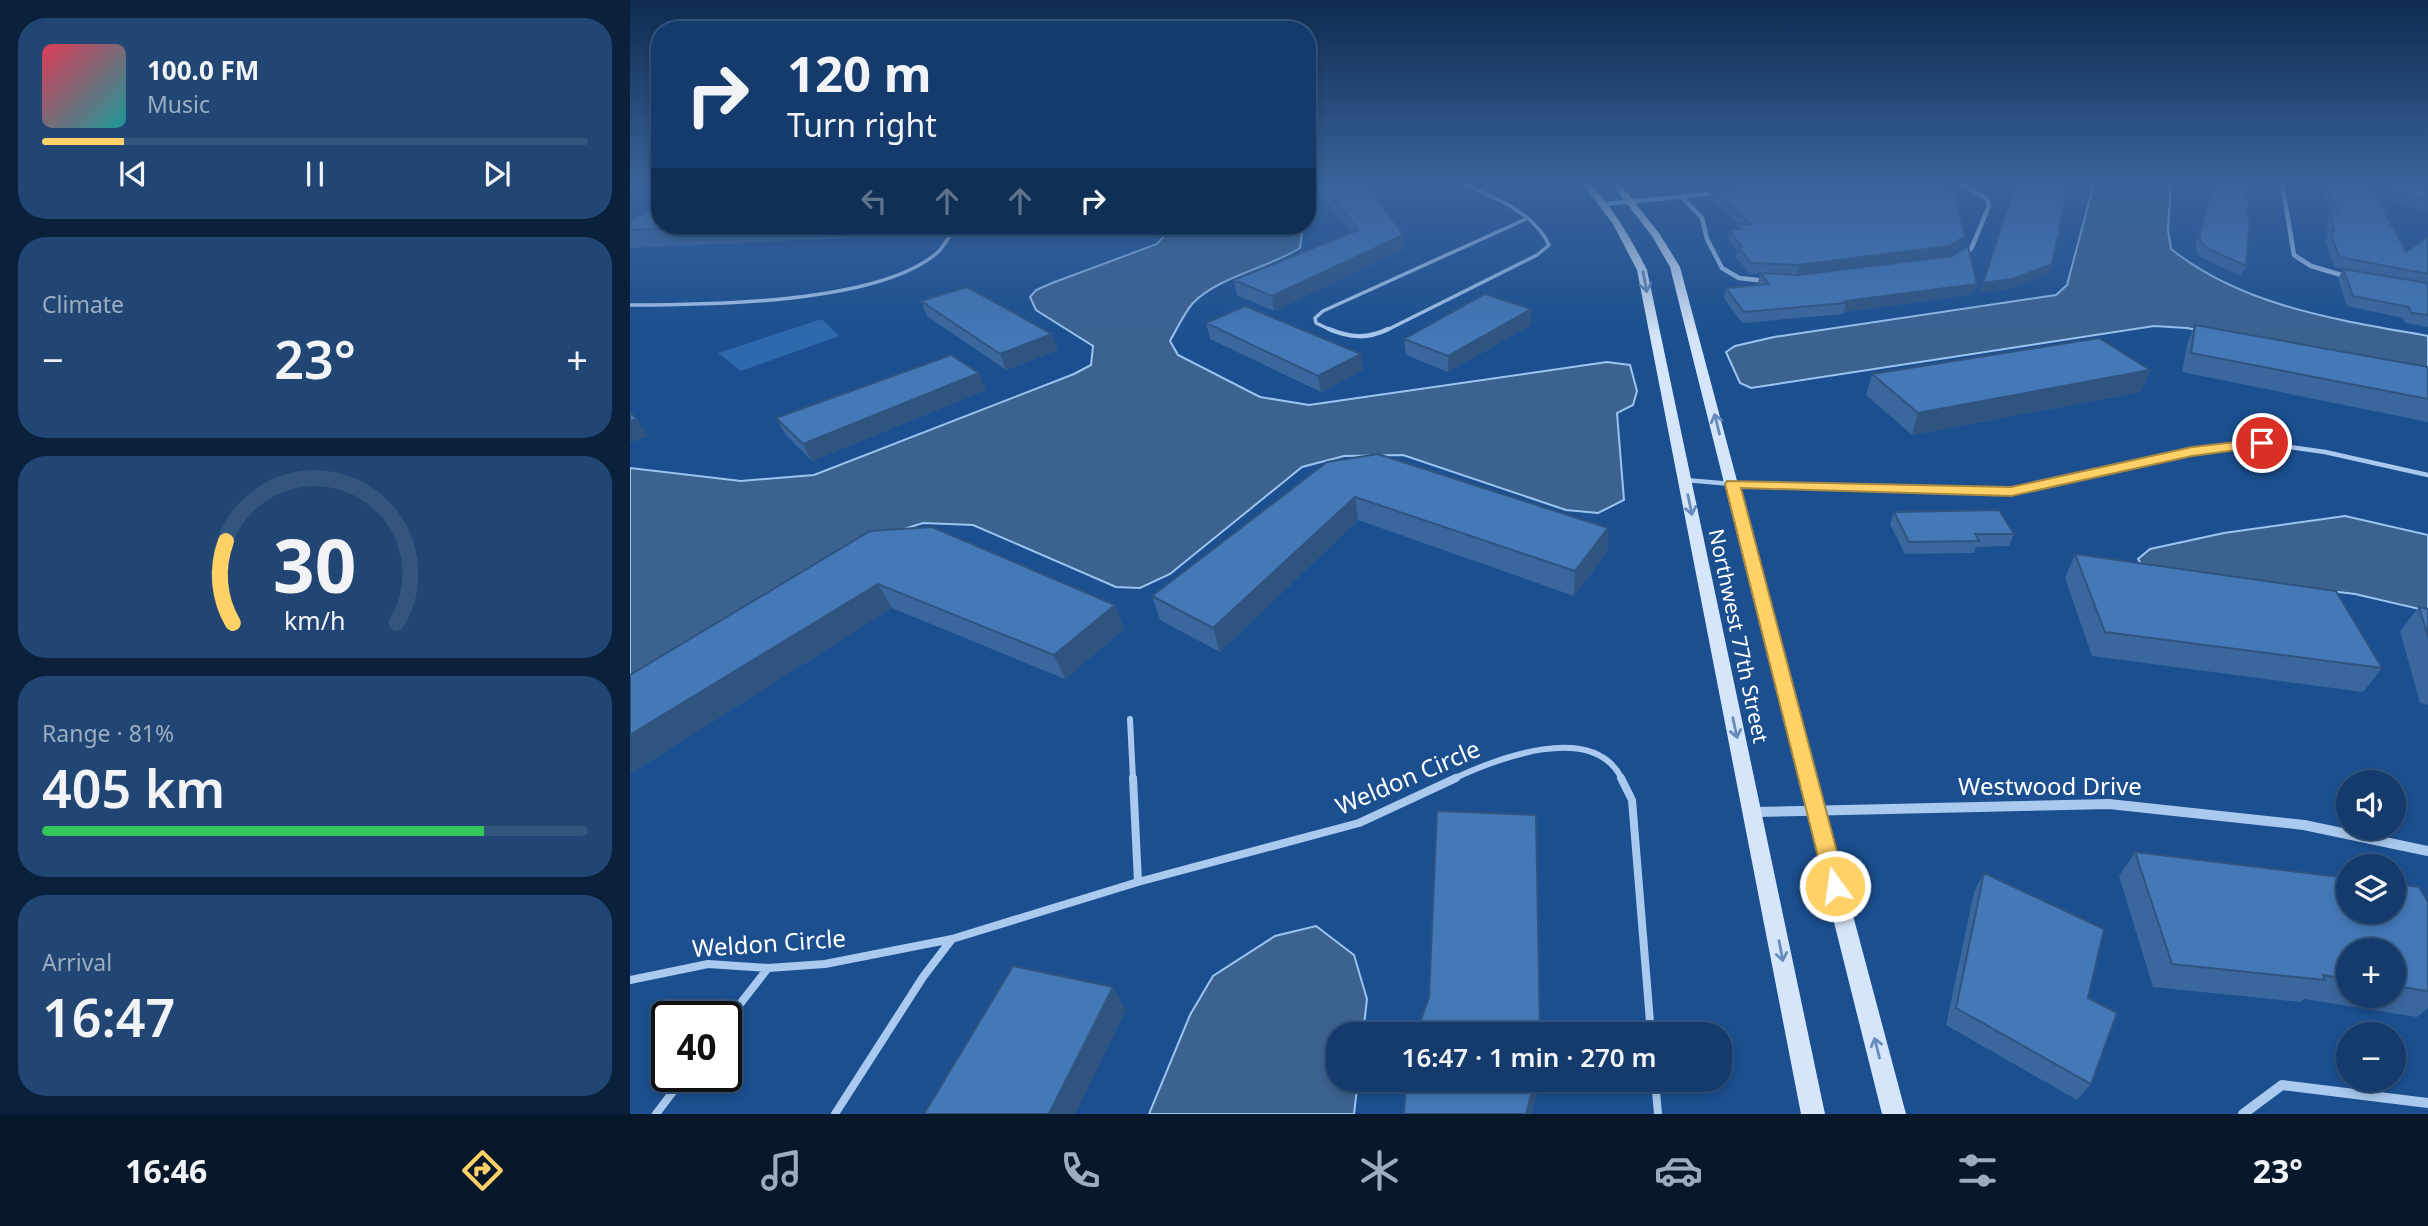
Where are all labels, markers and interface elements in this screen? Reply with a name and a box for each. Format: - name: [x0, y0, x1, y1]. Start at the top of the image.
- text: 120 m: [787, 40, 932, 106]
- icon: right: [672, 49, 763, 140]
- text: 100.0 FM: [147, 52, 259, 88]
- text: Music: [147, 88, 210, 120]
- text: Turn right: [787, 103, 937, 146]
- icon: previous: [114, 155, 152, 193]
- icon: pause: [296, 155, 334, 193]
- icon: next: [478, 155, 516, 193]
- icon: left: [855, 182, 893, 220]
- icon: ahead: [928, 182, 966, 220]
- icon: ahead: [1001, 182, 1039, 220]
- icon: right: [1074, 182, 1112, 220]
- one-way arrow: [1638, 270, 1652, 293]
- text: Climate: [42, 288, 124, 320]
- text: 23°: [274, 323, 356, 394]
- text: −: [42, 333, 64, 385]
- text: +: [566, 333, 588, 385]
- one-way arrow: [1710, 413, 1723, 436]
- pin: [2232, 413, 2292, 473]
- icon: arrive: [2243, 424, 2281, 462]
- one-way arrow: [1683, 493, 1697, 516]
- text: 30: [273, 515, 357, 614]
- street label: Northwest 77th Street: [1703, 526, 1775, 746]
- text: km/h: [284, 603, 346, 637]
- one-way arrow: [1729, 716, 1743, 739]
- text: Range · 81%: [42, 717, 174, 749]
- street label: Weldon Circle: [1330, 731, 1485, 822]
- text: 405 km: [42, 752, 225, 823]
- street label: Westwood Drive: [1958, 769, 2142, 802]
- map controls: [2336, 770, 2406, 1092]
- button: sound: [2336, 770, 2406, 840]
- position arrow: [1798, 849, 1872, 923]
- button: layers: [2336, 854, 2406, 924]
- street label: Weldon Circle: [691, 921, 847, 964]
- button: +: [2336, 938, 2406, 1008]
- one-way arrow: [1774, 939, 1788, 962]
- text: Arrival: [42, 946, 112, 978]
- text: 16:47: [42, 981, 175, 1052]
- speed limit sign: 40: [651, 1001, 742, 1092]
- button: −: [2336, 1022, 2406, 1092]
- one-way arrow: [1870, 1037, 1883, 1060]
- text: 16:47 · 1 min · 270 m: [1402, 1039, 1656, 1075]
- icon: directions: [458, 1146, 507, 1195]
- icon: music: [757, 1146, 806, 1195]
- icon: phone: [1056, 1146, 1105, 1195]
- icon: climate: [1355, 1146, 1404, 1195]
- icon: car: [1654, 1146, 1703, 1195]
- icon: filters: [1953, 1146, 2002, 1195]
- text: 16:46: [125, 1149, 207, 1192]
- text: 23°: [2253, 1149, 2303, 1192]

